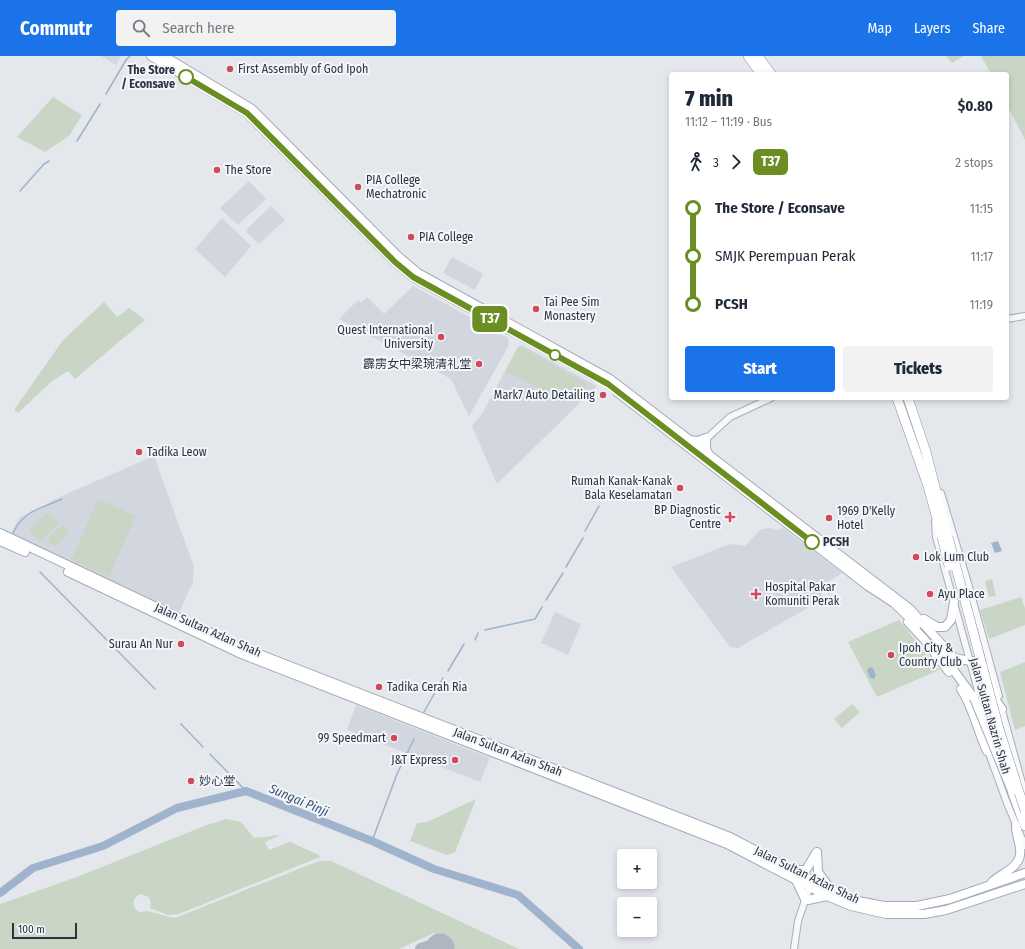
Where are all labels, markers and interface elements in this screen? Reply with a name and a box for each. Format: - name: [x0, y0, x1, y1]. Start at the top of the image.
- search box: [116, 10, 396, 46]
- text: Commutr: [20, 17, 92, 40]
- icon: search: [130, 17, 152, 39]
- text: Search here: [162, 19, 235, 37]
- text: Map: [868, 20, 892, 37]
- text: Layers: [914, 20, 950, 37]
- text: Share: [972, 20, 1005, 37]
- place label: First Assembly of God Ipoh: [238, 62, 368, 76]
- place label: The Store / Econsave: [121, 63, 175, 91]
- marker: First Assembly of God Ipoh: [225, 64, 235, 74]
- marker: The Store / Econsave: [178, 69, 194, 85]
- text: 7 min: [685, 85, 733, 112]
- text: $0.80: [958, 97, 993, 115]
- text: 11:12 – 11:19 · Bus: [685, 114, 772, 129]
- icon: walk: [685, 151, 707, 173]
- icon: forward: [725, 151, 747, 173]
- text: T37: [761, 153, 780, 170]
- text: 3: [713, 155, 719, 170]
- text: 2 stops: [955, 155, 993, 170]
- place label: The Store: [225, 163, 271, 177]
- marker: The Store: [212, 165, 222, 175]
- place label: PIA College Mechatronic: [366, 173, 426, 201]
- marker: PIA College Mechatronic: [353, 182, 363, 192]
- text: The Store / Econsave: [715, 199, 845, 217]
- text: 11:15: [970, 201, 993, 216]
- place label: PIA College: [419, 230, 473, 244]
- marker: PIA College: [406, 232, 416, 242]
- text: SMJK Perempuan Perak: [715, 247, 856, 265]
- text: 11:17: [970, 249, 993, 264]
- place label: Tai Pee Sim Monastery: [544, 295, 599, 323]
- text: PCSH: [715, 295, 748, 313]
- text: 11:19: [969, 297, 993, 312]
- marker: Tai Pee Sim Monastery: [531, 304, 541, 314]
- line badge: T37: [467, 306, 513, 332]
- text: T37: [480, 310, 500, 327]
- place label: Quest International University: [337, 323, 434, 351]
- marker: Quest International University: [436, 332, 446, 342]
- button: Start: [685, 346, 835, 392]
- button: Tickets: [843, 346, 993, 392]
- unlabelled marker: [549, 349, 561, 361]
- place label: 霹雳女中梁琬清礼堂: [363, 357, 471, 371]
- marker: 霹雳女中梁琬清礼堂: [474, 359, 484, 369]
- place label: Mark7 Auto Detailing: [494, 388, 595, 402]
- marker: Mark7 Auto Detailing: [598, 390, 608, 400]
- place label: Tadika Leow: [147, 445, 207, 459]
- marker: Tadika Leow: [134, 447, 144, 457]
- place label: Rumah Kanak-Kanak Bala Keselamatan: [571, 474, 672, 502]
- marker: Rumah Kanak-Kanak Bala Keselamatan: [675, 483, 685, 493]
- place label: BP Diagnostic Centre: [654, 503, 721, 531]
- place label: 1969 D'Kelly Hotel: [837, 504, 896, 532]
- marker: BP Diagnostic Centre: [724, 511, 736, 523]
- marker: 1969 D'Kelly Hotel: [824, 513, 834, 523]
- marker: PCSH: [804, 534, 820, 550]
- place label: PCSH: [823, 535, 849, 549]
- place label: Lok Lum Club: [924, 550, 989, 564]
- marker: Lok Lum Club: [911, 552, 921, 562]
- place label: Hospital Pakar Komuniti Perak: [765, 580, 840, 608]
- place label: Ayu Place: [938, 587, 985, 601]
- marker: Hospital Pakar Komuniti Perak: [750, 588, 762, 600]
- marker: Ayu Place: [925, 589, 935, 599]
- street label: Jalan Sultan Azlan Shah: [153, 600, 263, 660]
- place label: Surau An Nur: [109, 637, 174, 651]
- marker: Surau An Nur: [176, 639, 186, 649]
- place label: Ipoh City & Country Club: [899, 641, 962, 669]
- marker: Ipoh City & Country Club: [886, 650, 896, 660]
- street label: Jalan Sultan Nazrin Shah: [967, 656, 1013, 776]
- place label: Tadika Cerah Ria: [387, 680, 468, 694]
- marker: Tadika Cerah Ria: [374, 682, 384, 692]
- street label: Jalan Sultan Azlan Shah: [452, 725, 564, 779]
- place label: 99 Speedmart: [318, 731, 386, 745]
- marker: 99 Speedmart: [389, 733, 399, 743]
- place label: J&T Express: [391, 753, 447, 767]
- marker: J&T Express: [450, 755, 460, 765]
- place label: 妙心堂: [199, 774, 235, 788]
- marker: 妙心堂: [186, 776, 196, 786]
- water label: Sungai Pinji: [266, 780, 332, 819]
- street label: Jalan Sultan Azlan Shah: [752, 843, 862, 907]
- map controls: [617, 849, 657, 937]
- button: +: [617, 849, 657, 889]
- button: −: [617, 897, 657, 937]
- scale bar: [12, 921, 77, 940]
- text: 100 m: [18, 923, 45, 936]

